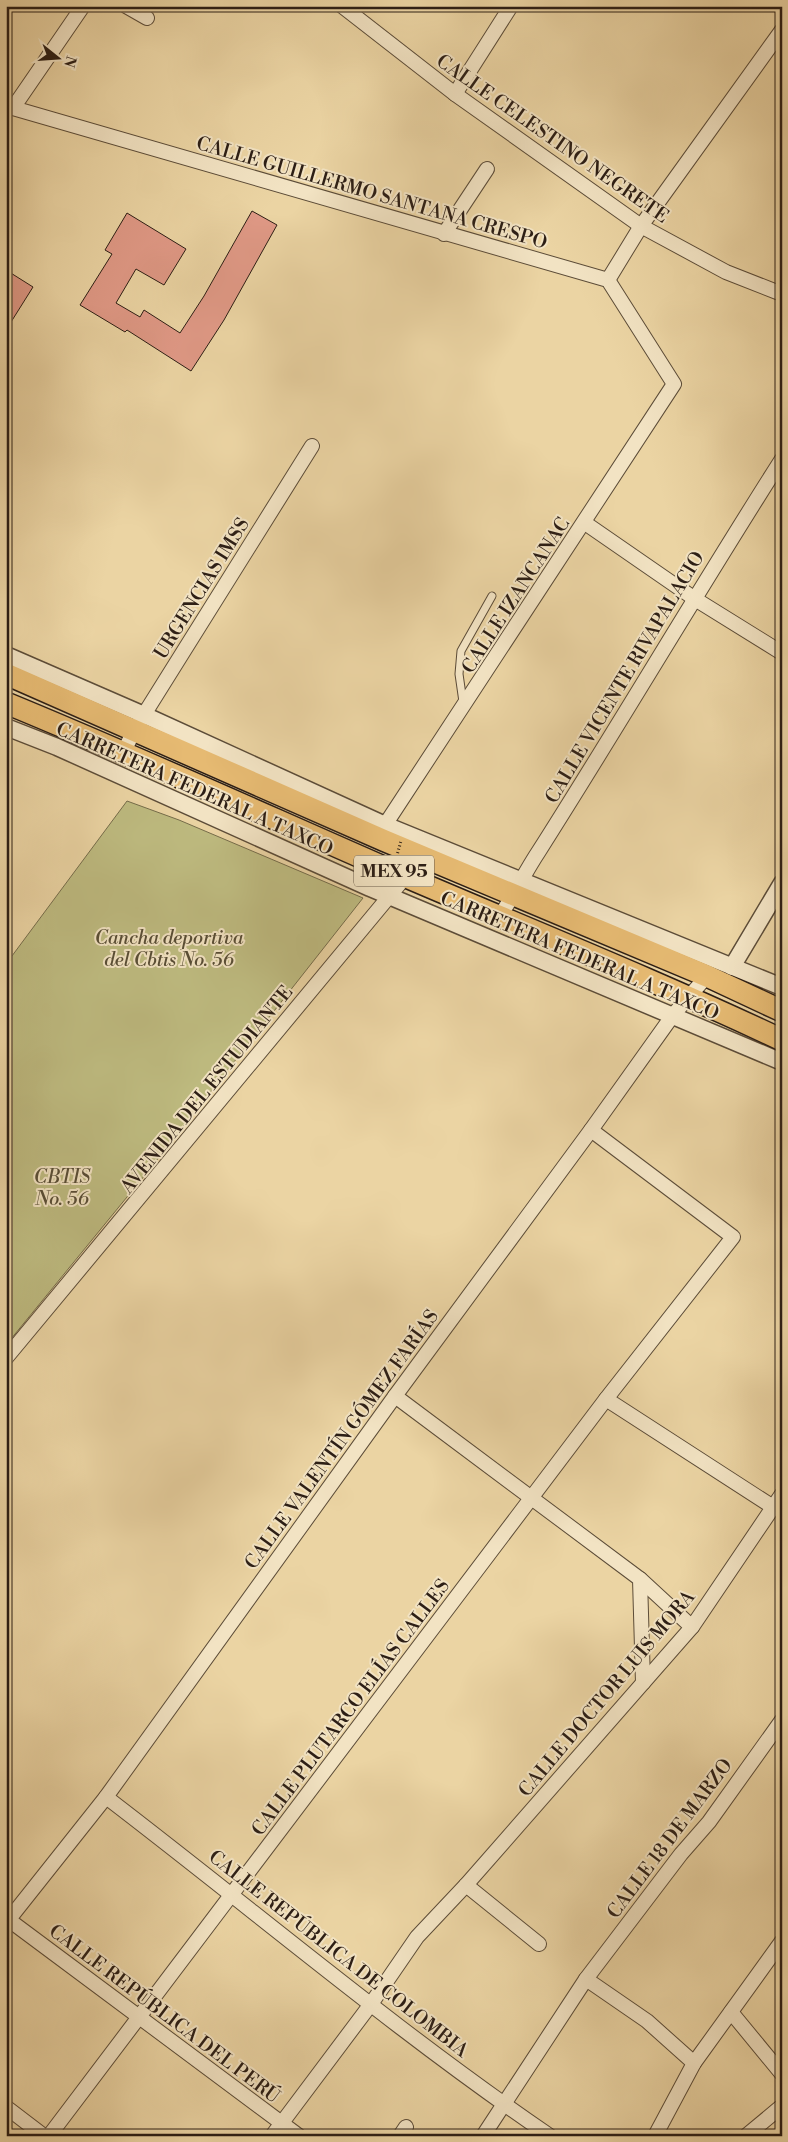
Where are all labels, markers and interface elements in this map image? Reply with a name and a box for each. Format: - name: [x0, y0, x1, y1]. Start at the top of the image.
- north arrow: [32, 32, 82, 82]
- street label: CALLE CELESTINO NEGRETE: [431, 49, 673, 229]
- text: N: [59, 54, 80, 69]
- street label: CALLE GUILLERMO SANTANA CRESPO: [193, 131, 550, 255]
- street label: URGENCIAS IMSS: [149, 513, 255, 664]
- street label: CALLE IZANCANAC: [456, 513, 575, 678]
- street label: CALLE VICENTE RIVAPALACIO: [540, 547, 710, 808]
- street label: CARRETERA FEDERAL A TAXCO: [52, 717, 337, 861]
- road number: MEX 95: [354, 856, 434, 886]
- street label: CARRETERA FEDERAL A TAXCO: [437, 886, 723, 1026]
- park label: Cancha deportiva del Cbtis No. 56: [95, 926, 244, 972]
- street label: AVENIDA DEL ESTUDIANTE: [115, 981, 298, 1199]
- park label: CBTIS No. 56: [34, 1165, 91, 1211]
- street label: CALLE VALENTÍN GÓMEZ FARÍAS: [239, 1305, 444, 1574]
- street label: CALLE PLUTARCO ELÍAS CALLES: [246, 1574, 455, 1841]
- street label: CALLE DOCTOR LUIS MORA: [513, 1585, 701, 1802]
- street label: CALLE 18 DE MARZO: [602, 1754, 738, 1923]
- street label: CALLE REPÚBLICA DE COLOMBIA: [204, 1844, 474, 2063]
- street label: CALLE REPÚBLICA DEL PERÚ: [44, 1918, 285, 2109]

